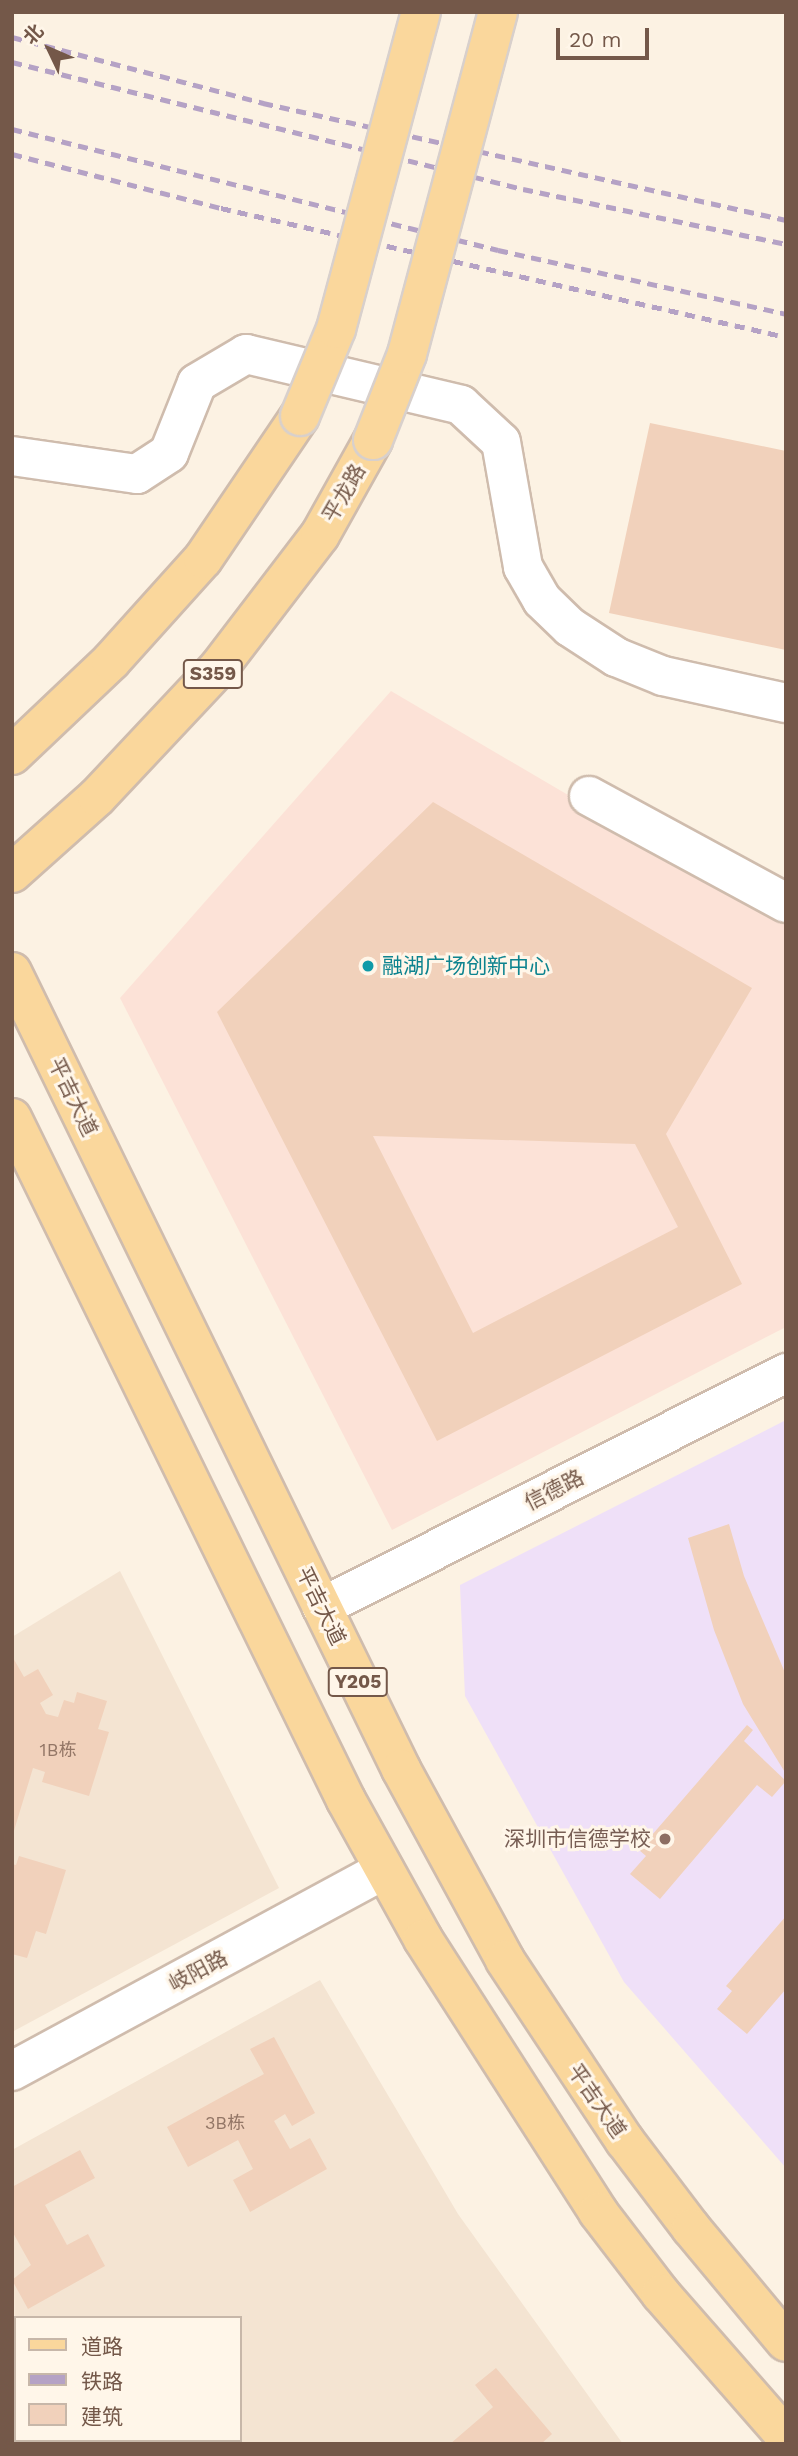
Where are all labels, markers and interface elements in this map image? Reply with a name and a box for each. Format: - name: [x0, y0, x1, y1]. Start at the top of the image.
- north arrow: [14, 14, 84, 84]
- scale bar: [560, 14, 653, 58]
- text: 北: [19, 19, 48, 49]
- text: 20 m: [569, 27, 621, 52]
- street label: 平龙路: [317, 459, 371, 527]
- road number: S359: [182, 659, 244, 690]
- place label: 融湖广场创新中心: [382, 953, 550, 979]
- marker: 融湖广场创新中心: [360, 958, 376, 974]
- street label: 平吉大道: [43, 1054, 103, 1140]
- street label: 信德路: [520, 1464, 588, 1516]
- street label: 平吉大道: [291, 1563, 351, 1649]
- road number: Y205: [326, 1666, 390, 1698]
- house number: 1B栋: [40, 1739, 76, 1761]
- place label: 深圳市信德学校: [504, 1826, 651, 1852]
- marker: 深圳市信德学校: [657, 1831, 673, 1847]
- street label: 岐阳路: [164, 1945, 232, 1997]
- street label: 平吉大道: [563, 2059, 631, 2143]
- house number: 3B栋: [205, 2112, 245, 2134]
- legend: [14, 2316, 242, 2442]
- text: 道路: [81, 2334, 123, 2359]
- text: 铁路: [81, 2369, 123, 2394]
- text: 建筑: [81, 2404, 123, 2429]

